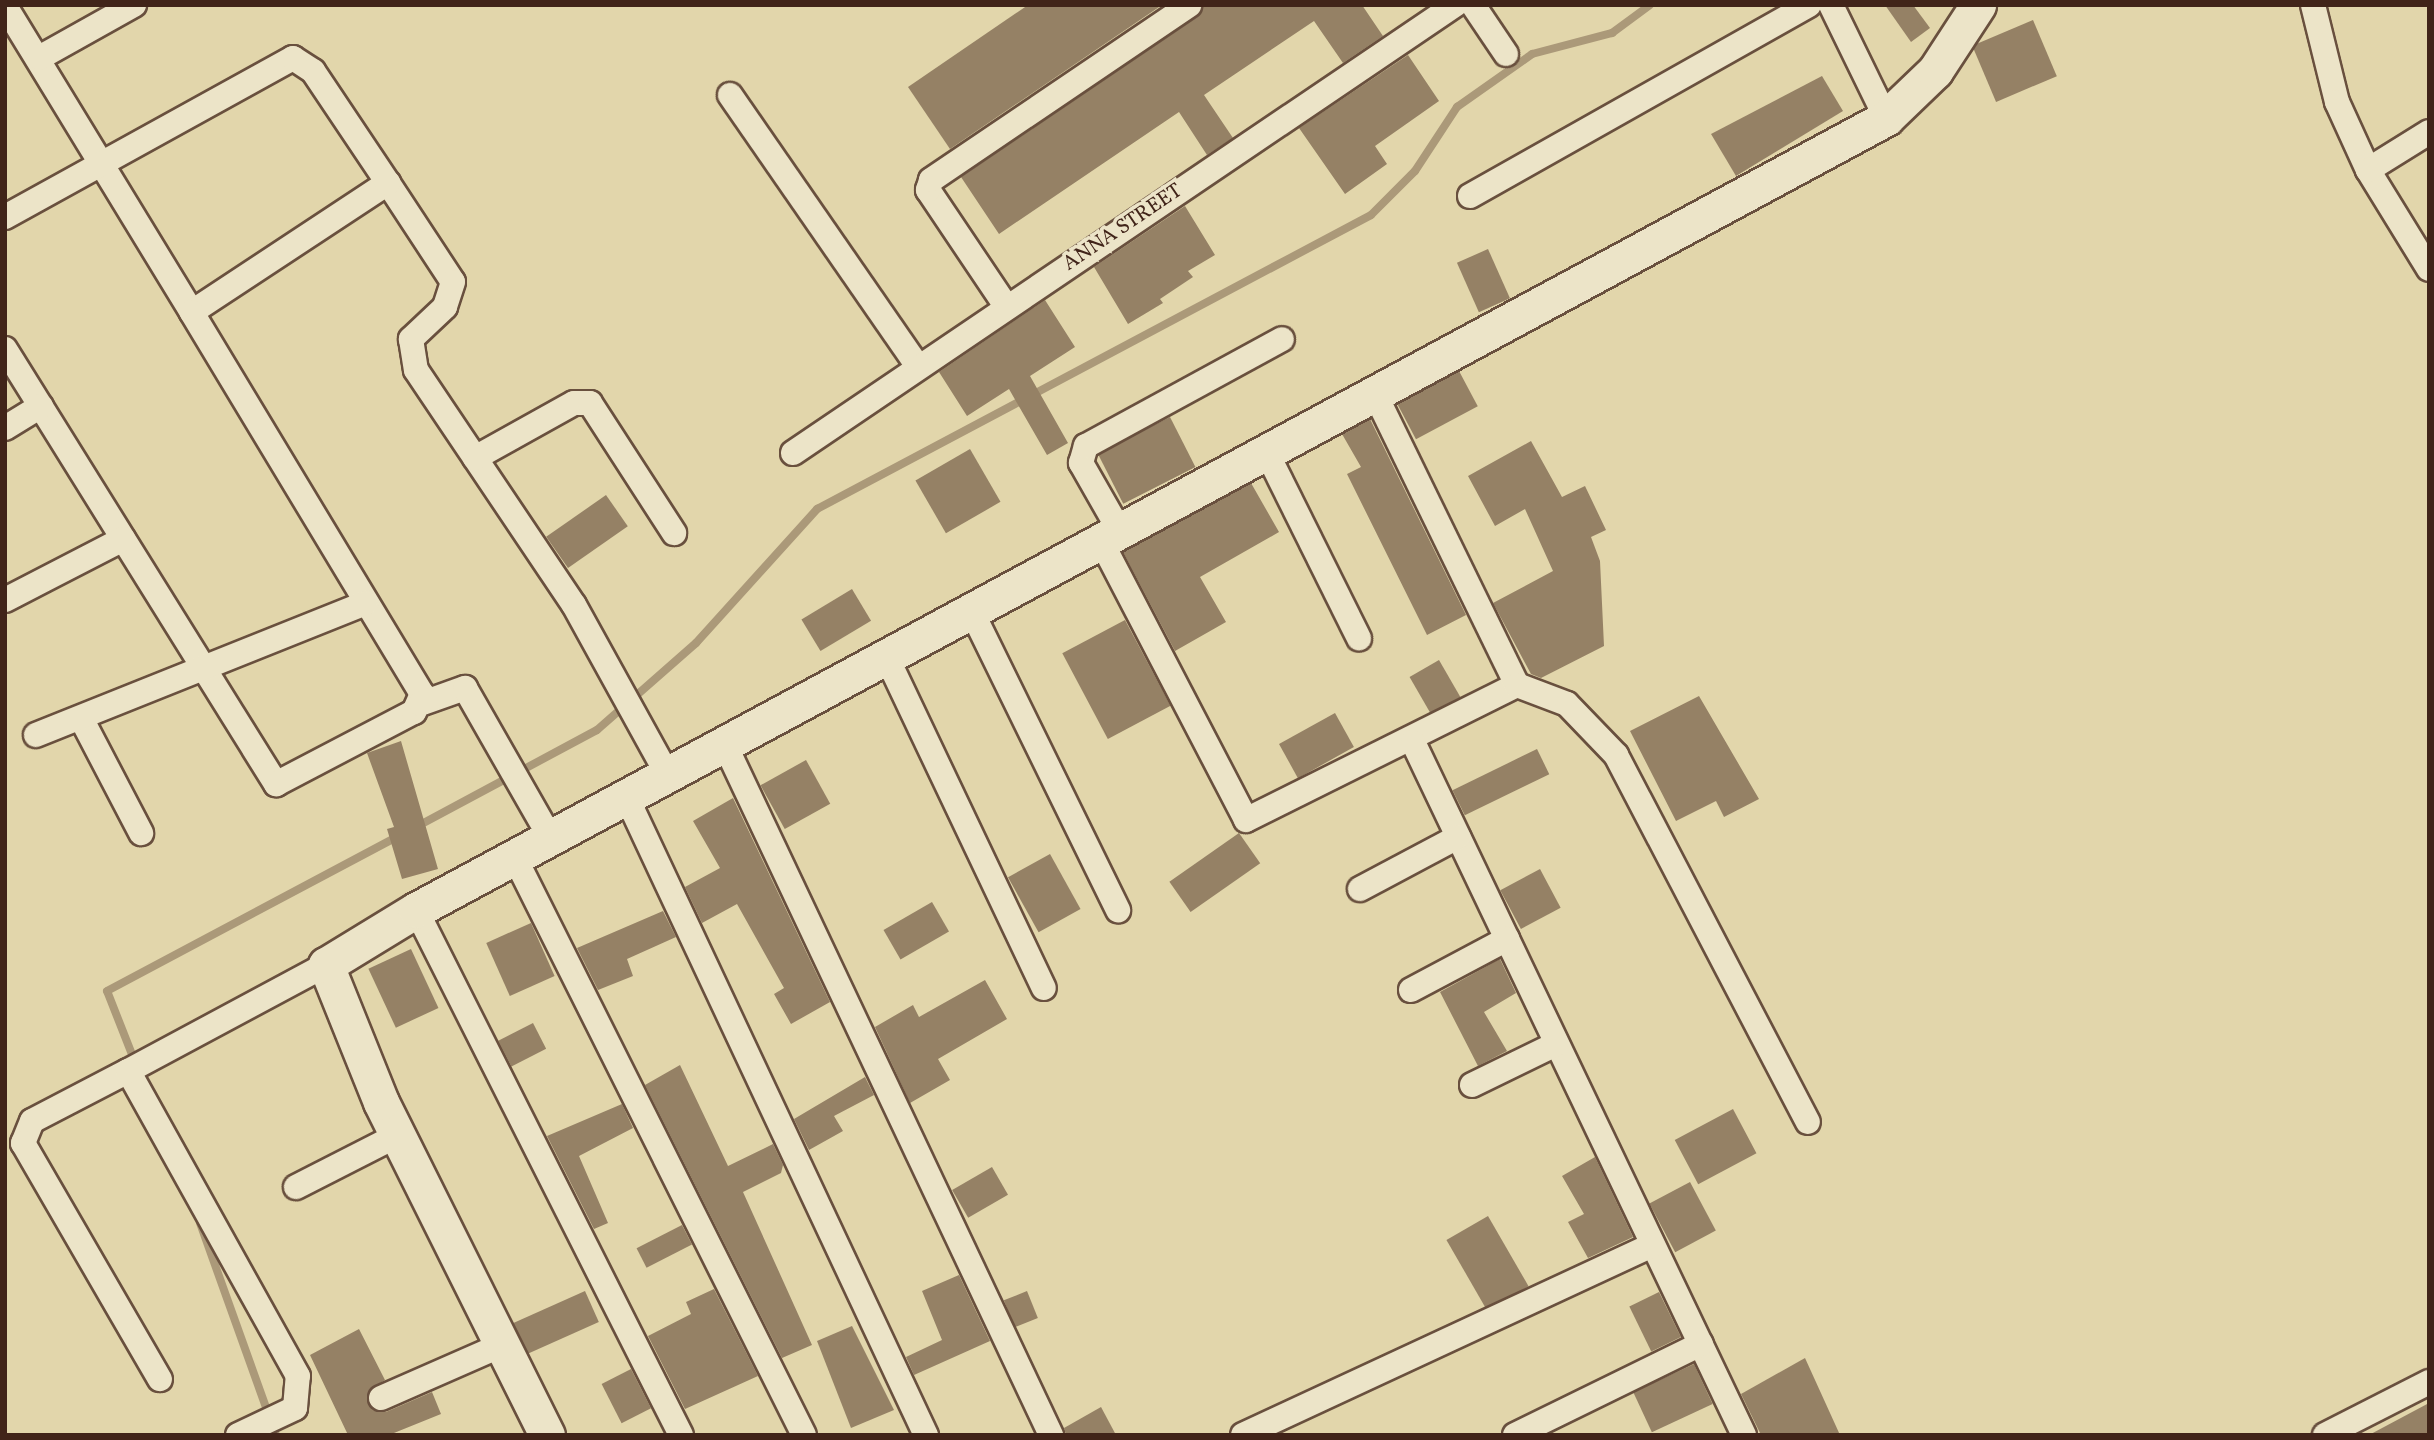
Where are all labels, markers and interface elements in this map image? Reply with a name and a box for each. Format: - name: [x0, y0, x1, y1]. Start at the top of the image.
- street label: ANNA STREET: [1059, 179, 1187, 277]

